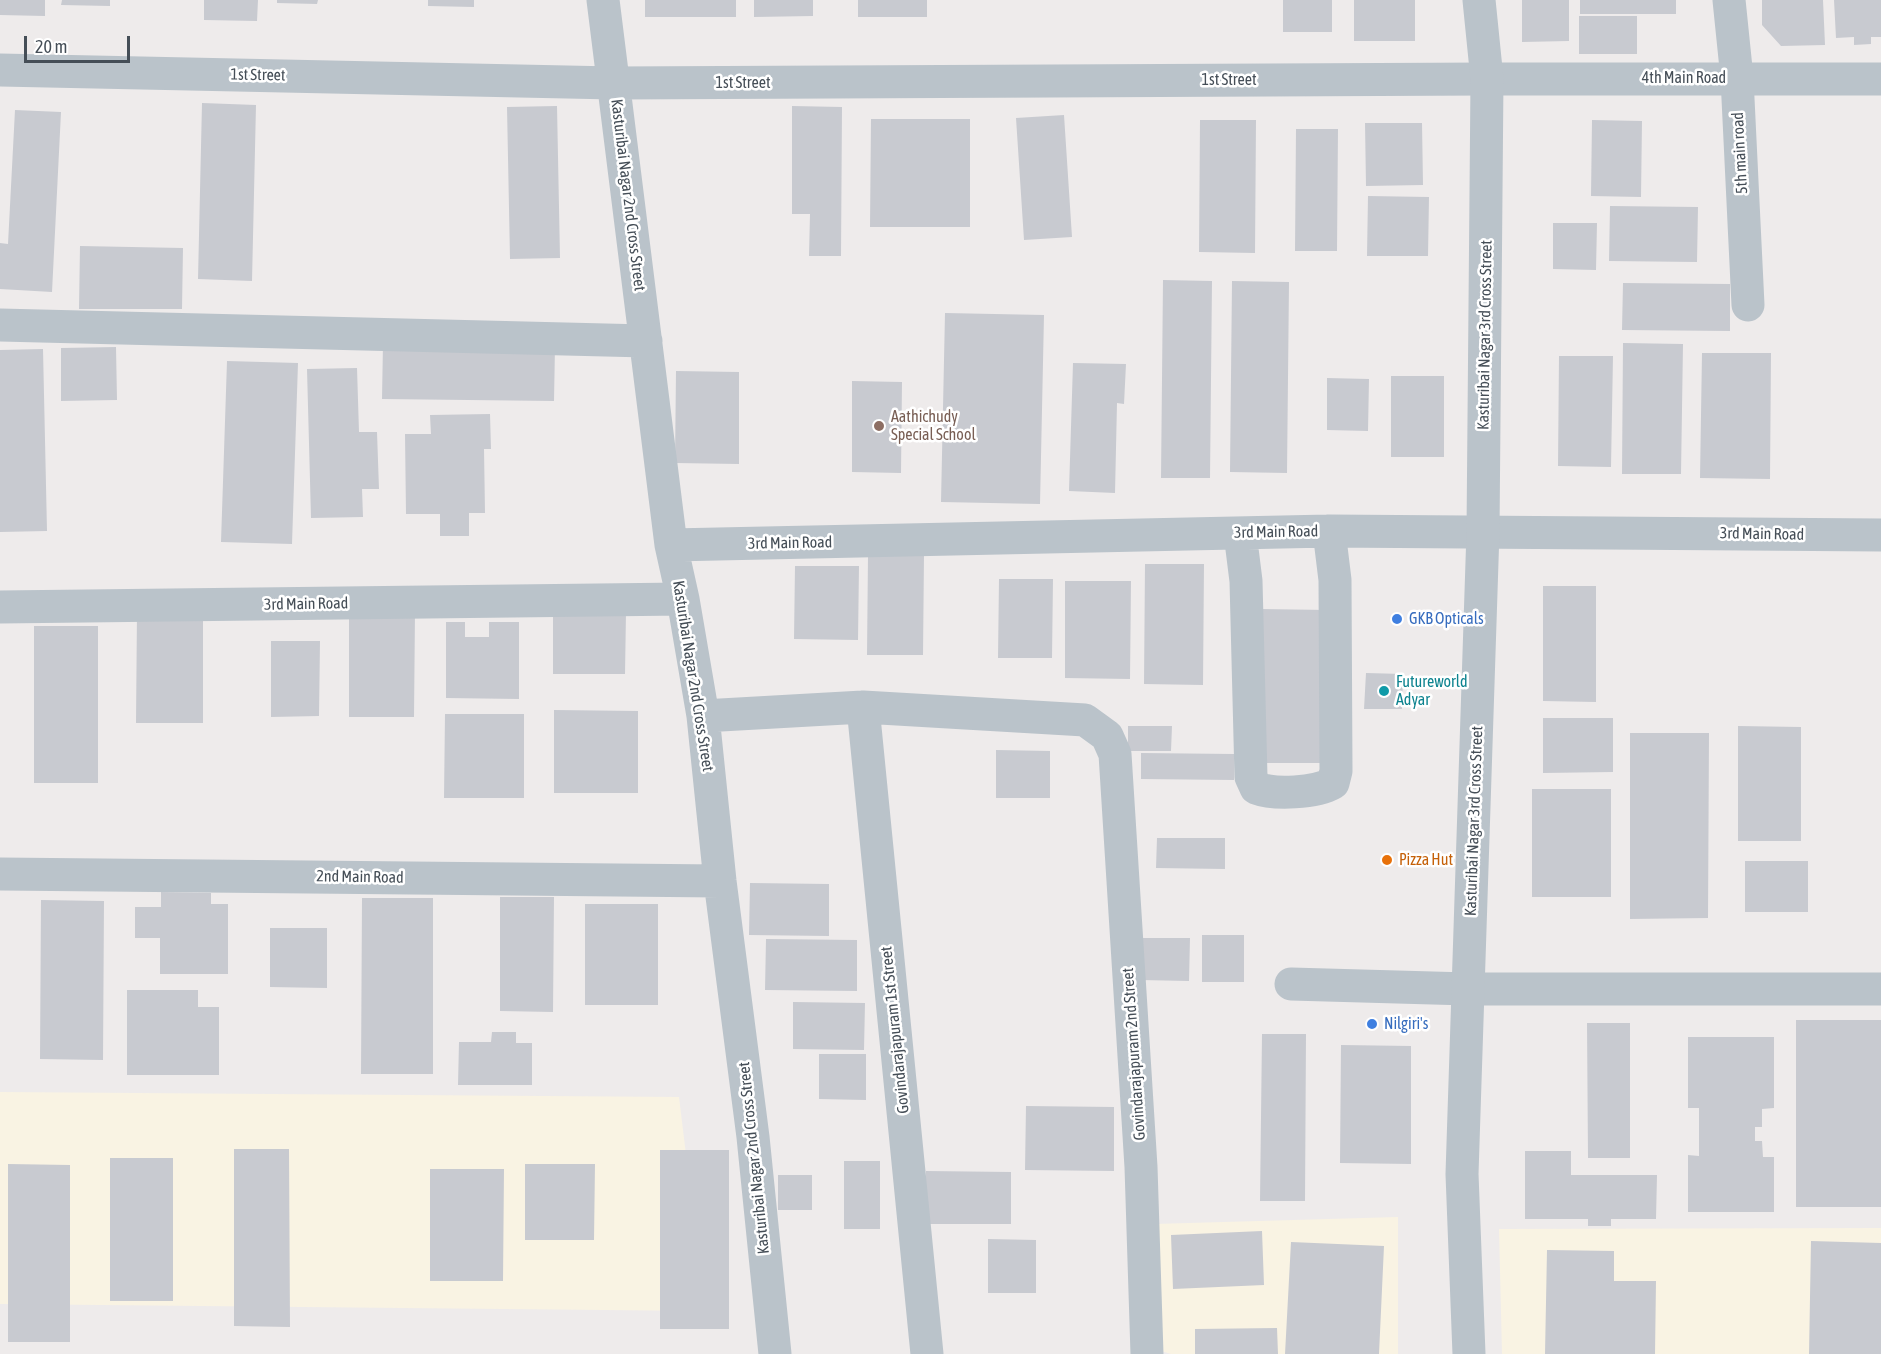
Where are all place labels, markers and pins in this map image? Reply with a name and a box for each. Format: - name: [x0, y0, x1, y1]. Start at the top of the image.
- place label: Aathichudy Special School: [891, 407, 976, 445]
- marker: Aathichudy Special School: [872, 419, 886, 433]
- place label: GKB Opticals: [1409, 609, 1484, 629]
- marker: GKB Opticals: [1390, 612, 1404, 626]
- place label: Futureworld Adyar: [1396, 672, 1467, 710]
- marker: Futureworld Adyar: [1377, 684, 1391, 698]
- place label: Pizza Hut: [1399, 850, 1453, 870]
- marker: Pizza Hut: [1380, 853, 1394, 867]
- place label: Nilgiri's: [1384, 1014, 1428, 1034]
- marker: Nilgiri's: [1365, 1017, 1379, 1031]

